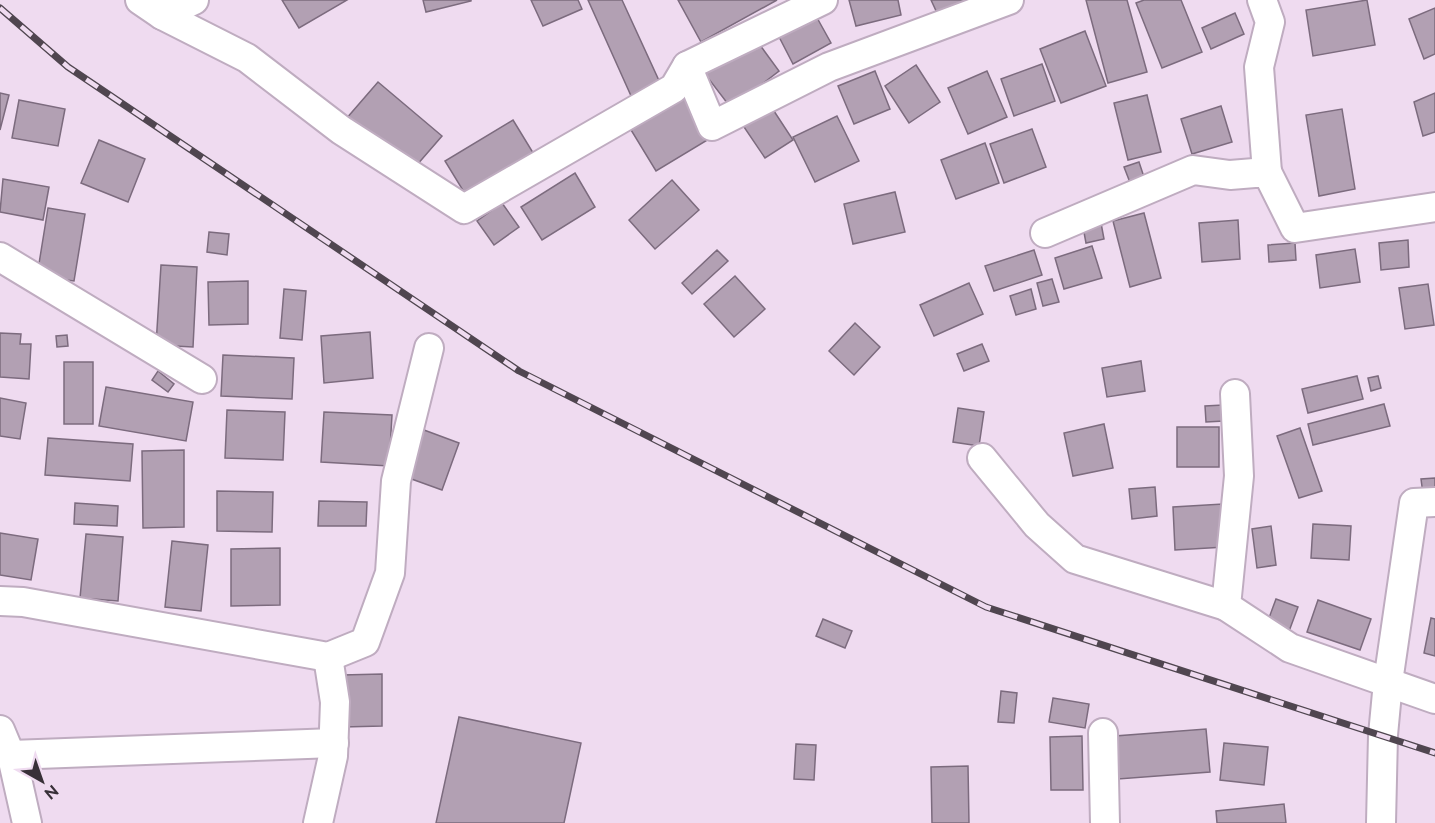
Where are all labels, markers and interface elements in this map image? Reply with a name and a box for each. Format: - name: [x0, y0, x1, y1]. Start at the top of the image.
- north arrow: [12, 751, 72, 811]
- text: N: [41, 781, 62, 803]

